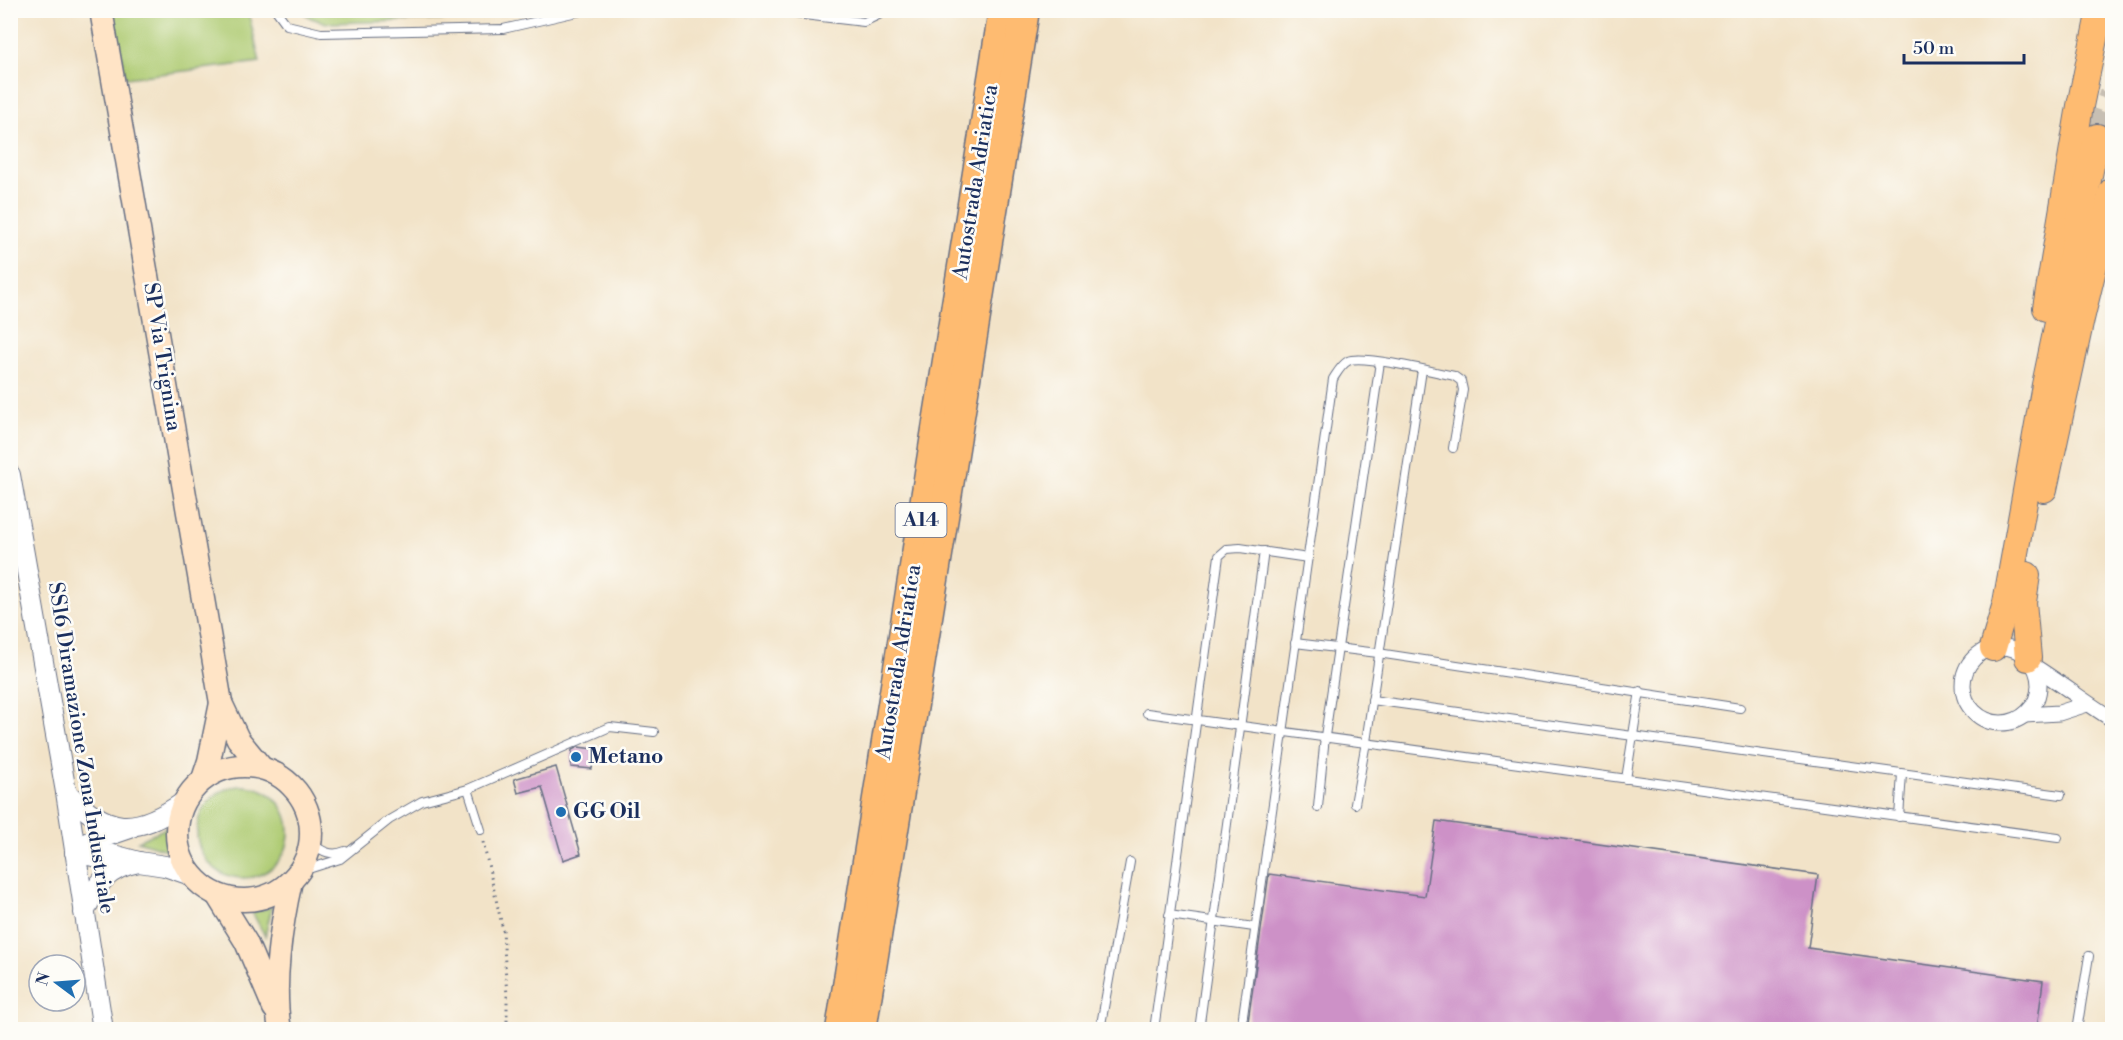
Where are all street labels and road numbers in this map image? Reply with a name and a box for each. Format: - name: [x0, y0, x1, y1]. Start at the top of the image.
- street label: Autostrada Adriatica: [948, 82, 1004, 282]
- street label: SP Via Trignina: [137, 281, 187, 434]
- road number: A14: [896, 503, 946, 537]
- street label: Autostrada Adriatica: [871, 562, 927, 762]
- street label: SS16 Diramazione Zona Industriale: [42, 580, 120, 916]

